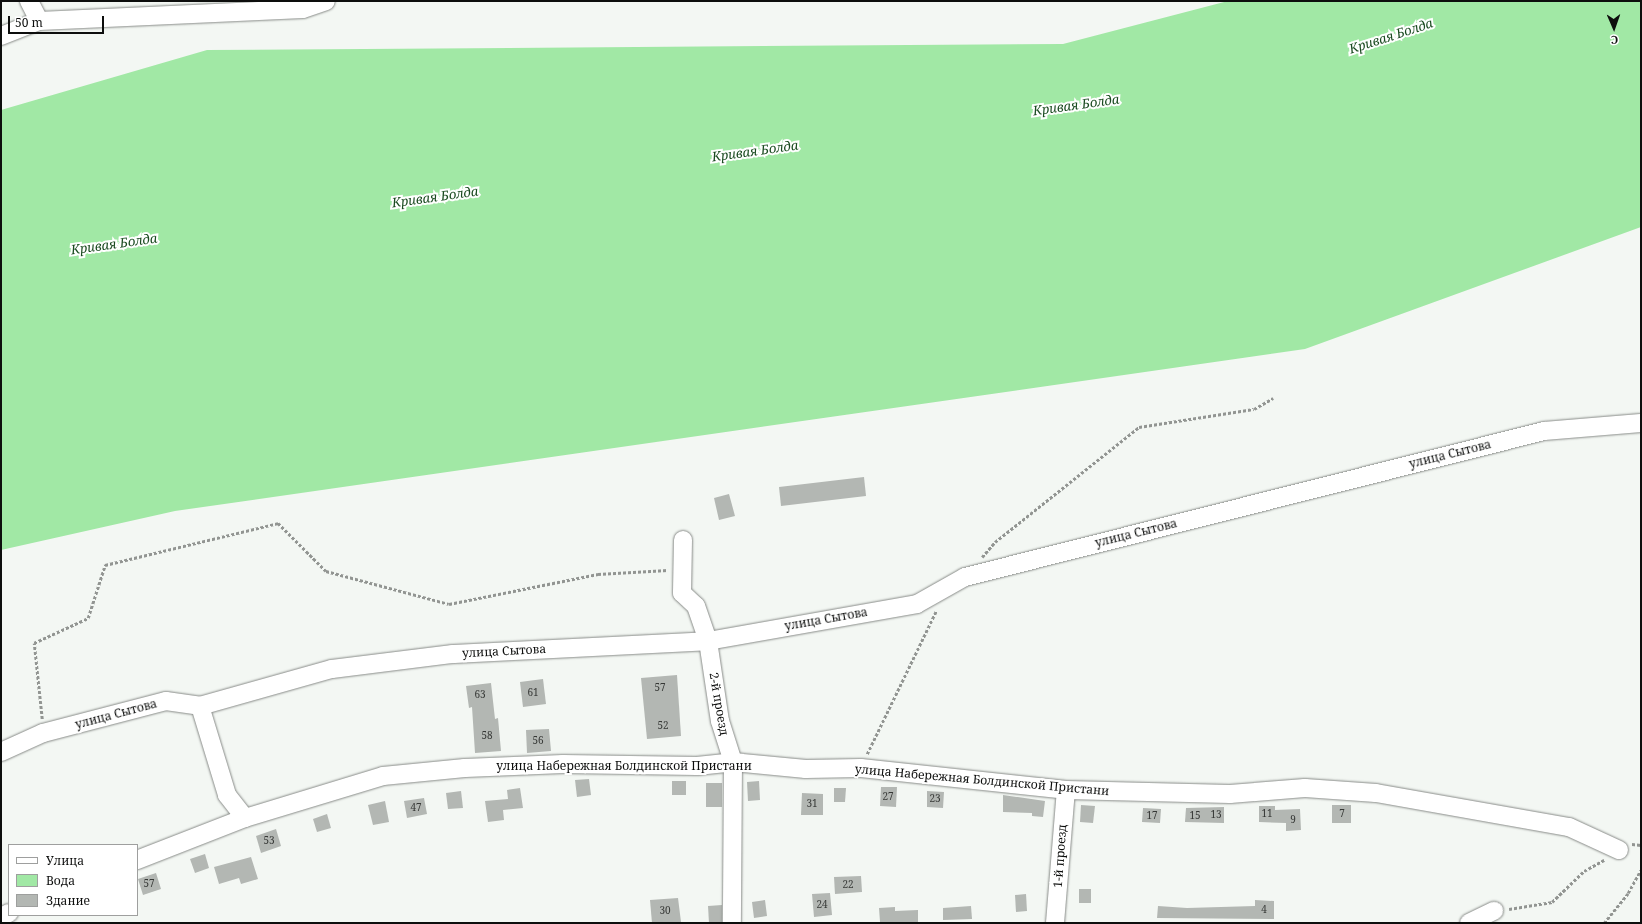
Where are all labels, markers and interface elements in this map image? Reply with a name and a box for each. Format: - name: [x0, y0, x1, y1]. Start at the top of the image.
- scale bar: [10, 8, 106, 34]
- north arrow: [1594, 8, 1634, 48]
- text: 50 m: [15, 14, 43, 31]
- water label: Кривая Болда: [1347, 15, 1435, 57]
- text: С: [1611, 33, 1618, 48]
- water label: Кривая Болда: [1032, 91, 1120, 119]
- water label: Кривая Болда: [711, 137, 799, 165]
- water label: Кривая Болда: [391, 183, 479, 211]
- water label: Кривая Болда: [70, 230, 158, 258]
- street label: улица Сытова: [1407, 437, 1493, 471]
- street label: улица Сытова: [1093, 516, 1179, 550]
- street label: улица Сытова: [783, 605, 869, 633]
- street label: улица Сытова: [462, 642, 546, 660]
- street label: 2-й проезд: [706, 671, 732, 737]
- house number: 57: [654, 682, 666, 694]
- house number: 61: [527, 687, 539, 699]
- house number: 63: [474, 689, 486, 701]
- street label: улица Сытова: [73, 696, 159, 732]
- house number: 52: [657, 720, 669, 732]
- house number: 58: [481, 730, 493, 742]
- house number: 56: [532, 735, 544, 747]
- street label: улица Набережная Болдинской Пристани: [496, 759, 752, 773]
- street label: улица Набережная Болдинской Пристани: [854, 762, 1110, 798]
- house number: 27: [882, 791, 894, 803]
- house number: 23: [929, 793, 941, 805]
- house number: 31: [806, 798, 818, 810]
- house number: 47: [410, 802, 422, 814]
- house number: 11: [1261, 808, 1273, 820]
- house number: 7: [1339, 808, 1345, 820]
- house number: 13: [1210, 809, 1222, 821]
- house number: 17: [1146, 810, 1158, 822]
- house number: 15: [1189, 810, 1201, 822]
- house number: 9: [1290, 814, 1296, 826]
- street label: 1-й проезд: [1051, 824, 1069, 888]
- house number: 53: [263, 835, 275, 847]
- legend: [8, 844, 138, 916]
- text: Улица: [46, 852, 84, 869]
- text: Вода: [46, 872, 75, 889]
- house number: 57: [143, 878, 155, 890]
- house number: 22: [842, 879, 854, 891]
- text: Здание: [46, 892, 90, 909]
- house number: 24: [816, 899, 828, 911]
- house number: 4: [1261, 904, 1267, 916]
- house number: 30: [659, 905, 671, 917]

